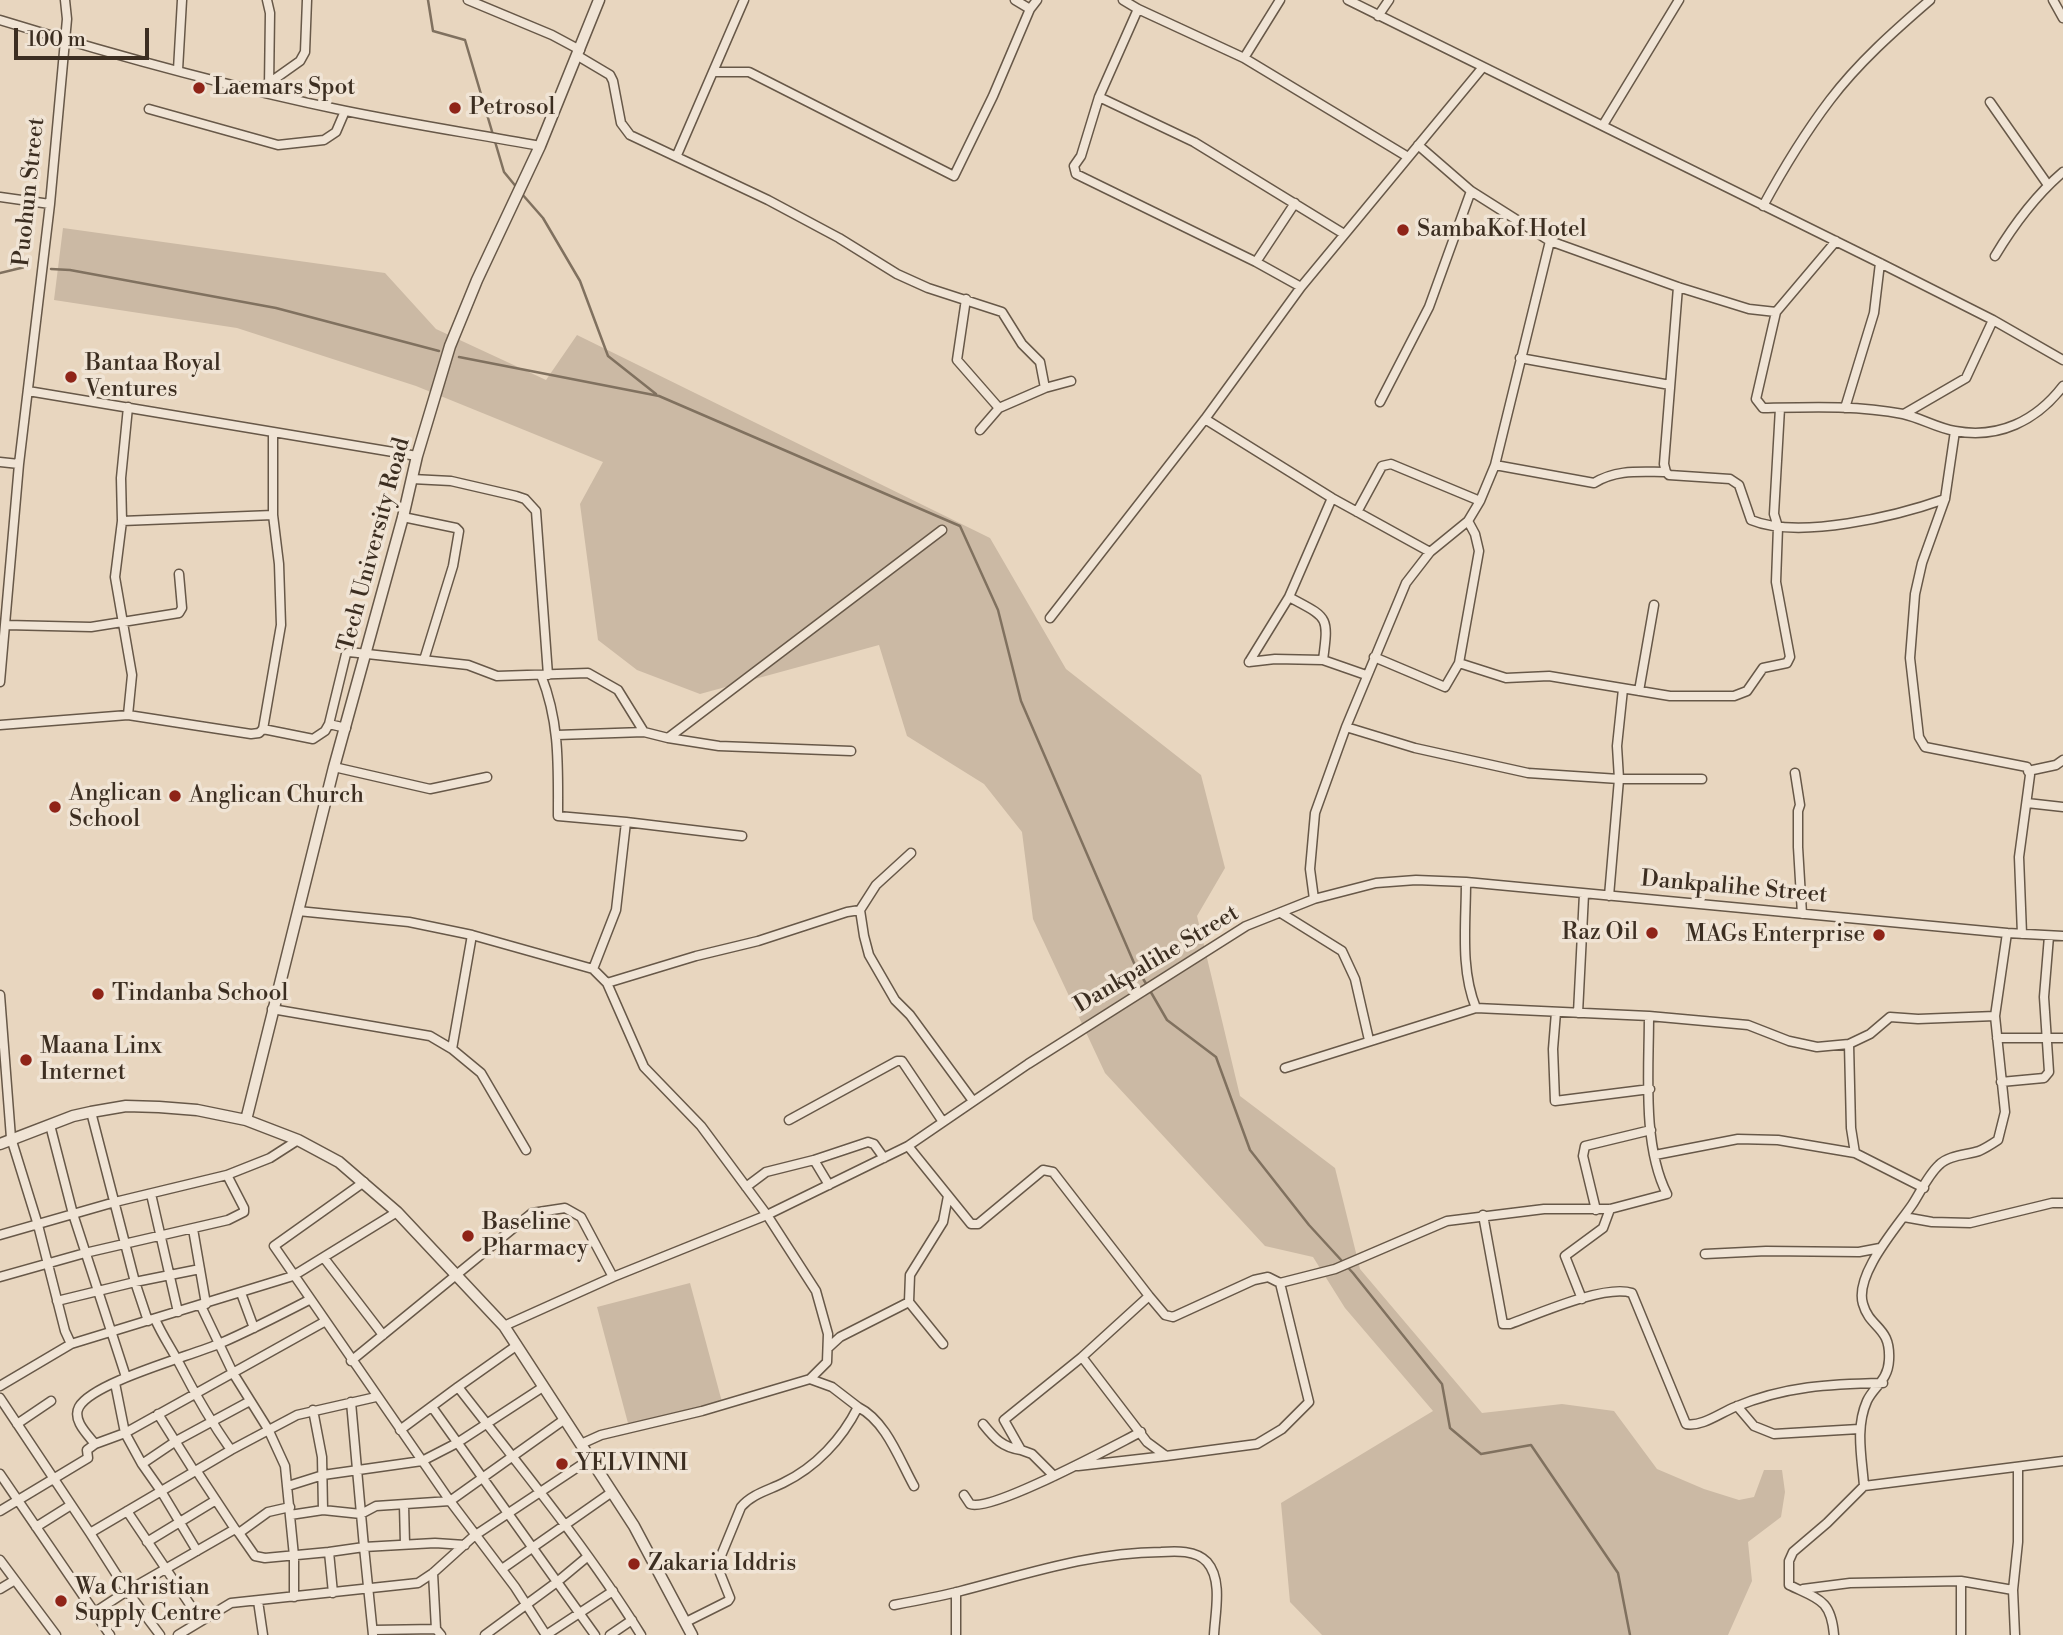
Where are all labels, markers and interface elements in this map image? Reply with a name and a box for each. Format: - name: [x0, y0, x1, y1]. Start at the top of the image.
- scale bar: [18, 14, 152, 58]
- text: 100 m: [27, 27, 86, 53]
- place label: Laemars Spot: [213, 74, 355, 102]
- marker: Laemars Spot: [191, 80, 207, 96]
- place label: Petrosol: [469, 94, 555, 122]
- marker: Petrosol: [447, 100, 463, 116]
- street label: Puohun Street: [8, 116, 52, 268]
- place label: SambaKof Hotel: [1417, 216, 1586, 244]
- marker: SambaKof Hotel: [1395, 222, 1411, 238]
- place label: Bantaa Royal Ventures: [85, 350, 221, 404]
- marker: Bantaa Royal Ventures: [63, 369, 79, 385]
- street label: Tech University Road: [333, 435, 417, 655]
- place label: Anglican School: [69, 780, 162, 834]
- place label: Anglican Church: [189, 782, 364, 810]
- marker: Anglican Church: [167, 788, 183, 804]
- marker: Anglican School: [47, 799, 63, 815]
- street label: Dankpalihe Street: [1640, 866, 1828, 910]
- street label: Dankpalihe Street: [1070, 900, 1244, 1020]
- place label: Raz Oil: [1562, 919, 1638, 947]
- place label: MAGs Enterprise: [1686, 921, 1865, 949]
- marker: Raz Oil: [1644, 925, 1660, 941]
- marker: MAGs Enterprise: [1871, 927, 1887, 943]
- place label: Tindanba School: [112, 980, 288, 1008]
- marker: Tindanba School: [90, 986, 106, 1002]
- place label: Maana Linx Internet: [40, 1033, 162, 1087]
- marker: Maana Linx Internet: [18, 1052, 34, 1068]
- place label: Baseline Pharmacy: [482, 1209, 588, 1263]
- marker: Baseline Pharmacy: [460, 1228, 476, 1244]
- place label: YELVINNI: [576, 1450, 688, 1478]
- marker: YELVINNI: [554, 1456, 570, 1472]
- place label: Zakaria Iddris: [648, 1550, 796, 1578]
- marker: Zakaria Iddris: [626, 1556, 642, 1572]
- place label: Wa Christian Supply Centre: [75, 1574, 221, 1628]
- marker: Wa Christian Supply Centre: [53, 1593, 69, 1609]

